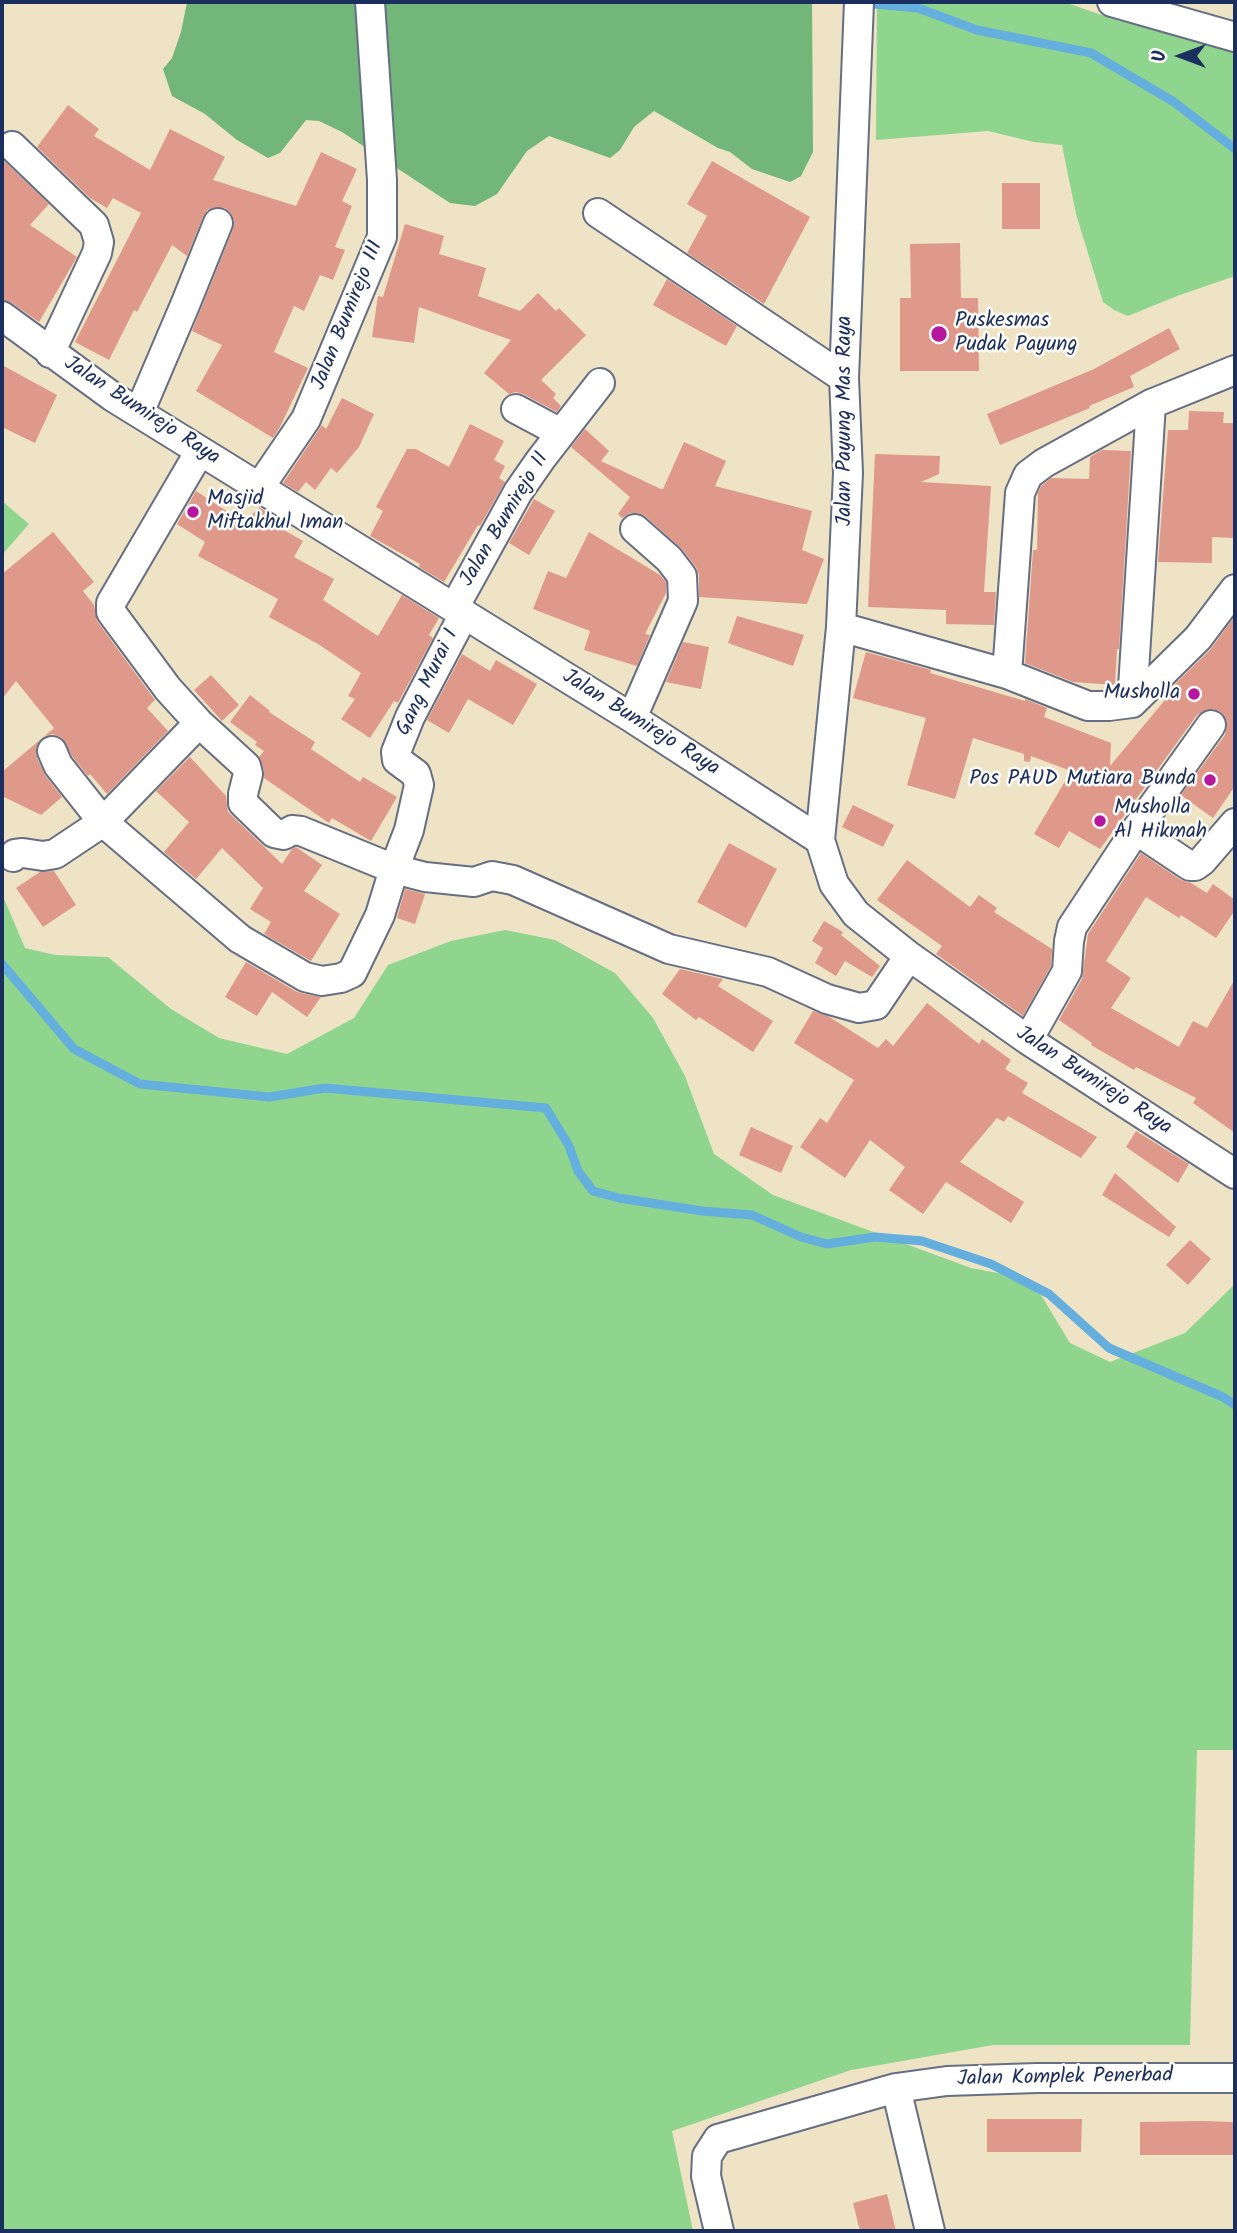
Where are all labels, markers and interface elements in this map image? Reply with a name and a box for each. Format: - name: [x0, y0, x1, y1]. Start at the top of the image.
- north arrow: [1146, 21, 1216, 91]
- text: U: [1145, 50, 1175, 62]
- street label: Jalan Bumirejo III: [308, 238, 390, 394]
- place label: Puskesmas Pudak Payung: [955, 309, 1077, 359]
- street label: Jalan Payung Mas Raya: [833, 316, 859, 526]
- marker: Puskesmas Pudak Payung: [929, 324, 949, 344]
- street label: Jalan Bumirejo Raya: [58, 352, 224, 472]
- street label: Jalan Bumirejo II: [456, 448, 556, 592]
- place label: Masjid Miftakhul Iman: [207, 487, 343, 537]
- marker: Masjid Miftakhul Iman: [185, 504, 201, 520]
- street label: Gang Murai I: [392, 625, 466, 741]
- street label: Jalan Bumirejo Raya: [557, 665, 723, 783]
- place label: Musholla: [1103, 681, 1180, 707]
- marker: Musholla: [1186, 686, 1202, 702]
- place label: Pos PAUD Mutiara Bunda: [969, 767, 1196, 793]
- marker: Pos PAUD Mutiara Bunda: [1202, 772, 1218, 788]
- place label: Musholla Al Hikmah: [1114, 796, 1207, 846]
- marker: Musholla Al Hikmah: [1092, 813, 1108, 829]
- street label: Jalan Bumirejo Raya: [1010, 1022, 1176, 1142]
- street label: Jalan Komplek Penerbad: [957, 2065, 1173, 2093]

